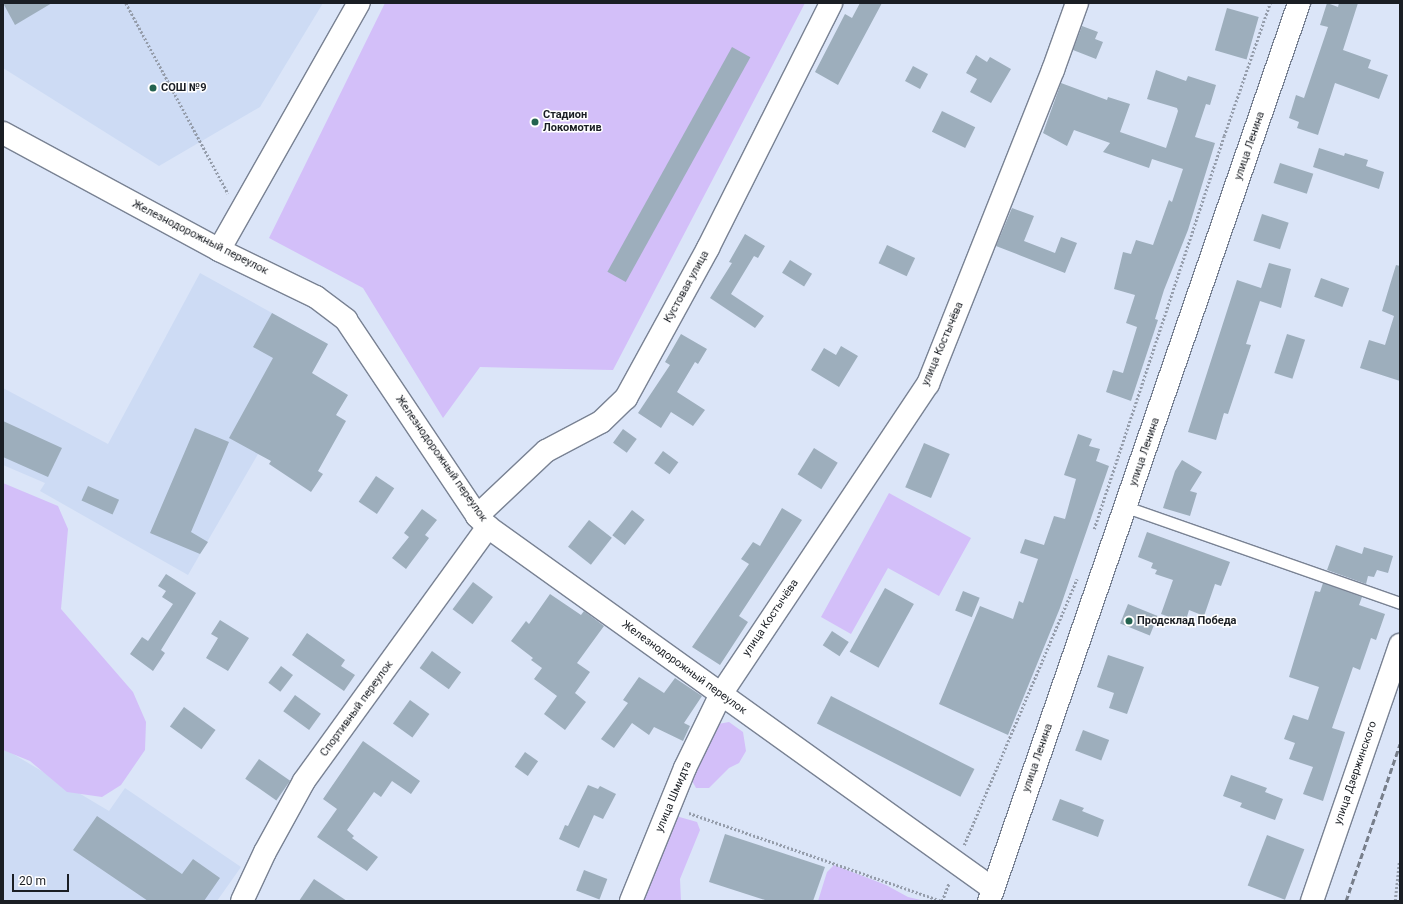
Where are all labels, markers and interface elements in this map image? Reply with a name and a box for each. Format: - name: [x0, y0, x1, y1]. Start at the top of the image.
- place label: СОШ №9: [161, 81, 207, 95]
- marker: СОШ №9: [148, 83, 158, 93]
- place label: Стадион Локомотив: [543, 109, 602, 135]
- street label: улица Ленина: [1232, 110, 1268, 182]
- marker: Стадион Локомотив: [530, 117, 540, 127]
- street label: Железнодорожный переулок: [130, 198, 270, 278]
- street label: Кустовая улица: [662, 249, 712, 325]
- street label: улица Костычёва: [919, 300, 967, 388]
- street label: Железнодорожный переулок: [392, 393, 490, 525]
- street label: улица Ленина: [1127, 416, 1163, 488]
- street label: улица Костычёва: [740, 577, 802, 659]
- place label: Продсклад Победа: [1137, 614, 1236, 628]
- marker: Продсклад Победа: [1124, 616, 1134, 626]
- street label: Железнодорожный переулок: [619, 618, 749, 718]
- street label: Спортивный переулок: [318, 659, 396, 759]
- street label: улица Дзержинского: [1332, 720, 1380, 826]
- street label: улица Ленина: [1020, 722, 1056, 794]
- street label: улица Шмидта: [653, 760, 695, 834]
- scale bar: [14, 866, 71, 892]
- text: 20 m: [19, 874, 46, 888]

